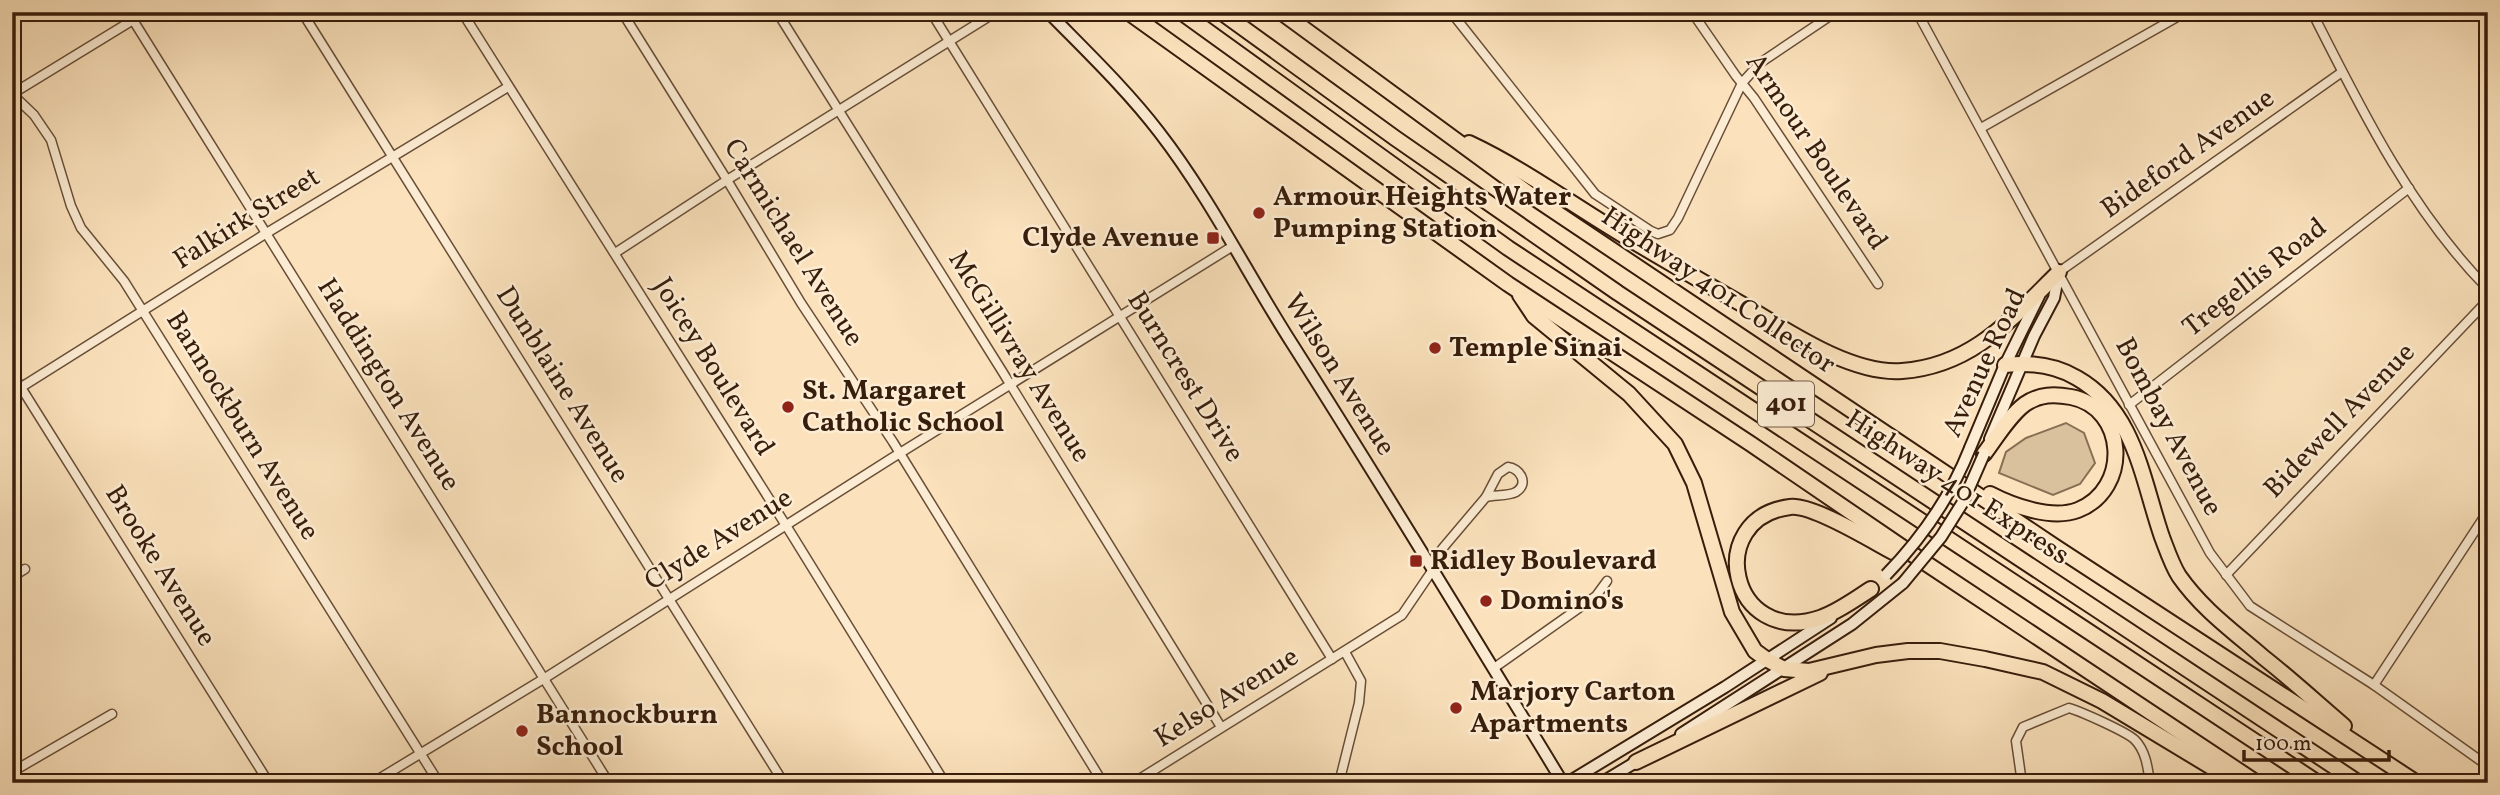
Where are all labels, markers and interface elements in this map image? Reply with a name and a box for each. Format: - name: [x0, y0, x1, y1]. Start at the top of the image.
- street label: Armour Boulevard: [1736, 46, 1896, 258]
- street label: Bideford Avenue: [2093, 79, 2283, 229]
- street label: Carmichael Avenue: [713, 132, 873, 354]
- street label: Falkirk Street: [166, 158, 328, 280]
- place label: Armour Heights Water Pumping Station: [1273, 178, 1571, 249]
- street label: Highway 401 Collector: [1593, 198, 1843, 384]
- marker: Armour Heights Water Pumping Station: [1251, 205, 1267, 221]
- street label: Tregellis Road: [2175, 209, 2335, 347]
- place label: Clyde Avenue: [1022, 219, 1199, 258]
- marker: Clyde Avenue: [1205, 230, 1221, 246]
- street label: McGillivray Avenue: [938, 244, 1100, 470]
- street label: Joicey Boulevard: [642, 270, 784, 464]
- street label: Haddington Avenue: [307, 271, 469, 499]
- street label: Dunblaine Avenue: [486, 279, 638, 491]
- street label: Avenue Road: [1933, 282, 2037, 444]
- street label: Burncrest Drive: [1117, 284, 1253, 470]
- street label: Wilson Avenue: [1273, 286, 1405, 464]
- street label: Bannockburn Avenue: [156, 304, 328, 548]
- place label: Temple Sinai: [1449, 329, 1622, 368]
- street label: Bombay Avenue: [2105, 331, 2231, 523]
- street label: Bidewell Avenue: [2255, 334, 2425, 508]
- marker: Temple Sinai: [1427, 340, 1443, 356]
- place label: St. Margaret Catholic School: [802, 372, 1004, 443]
- road number: 401: [1758, 382, 1814, 426]
- marker: St. Margaret Catholic School: [780, 399, 796, 415]
- street label: Highway 401 Express: [1837, 401, 2077, 575]
- street label: Brooke Avenue: [95, 478, 225, 654]
- street label: Clyde Avenue: [638, 479, 800, 601]
- place label: Ridley Boulevard: [1430, 542, 1657, 581]
- marker: Ridley Boulevard: [1408, 553, 1424, 569]
- place label: Domino's: [1500, 582, 1624, 621]
- marker: Domino's: [1478, 593, 1494, 609]
- street label: Kelso Avenue: [1147, 638, 1307, 758]
- place label: Marjory Carton Apartments: [1470, 673, 1676, 744]
- place label: Bannockburn School: [536, 696, 718, 767]
- marker: Marjory Carton Apartments: [1448, 700, 1464, 716]
- scale bar: [2244, 718, 2390, 762]
- marker: Bannockburn School: [514, 723, 530, 739]
- text: 100 m: [2255, 730, 2312, 759]

